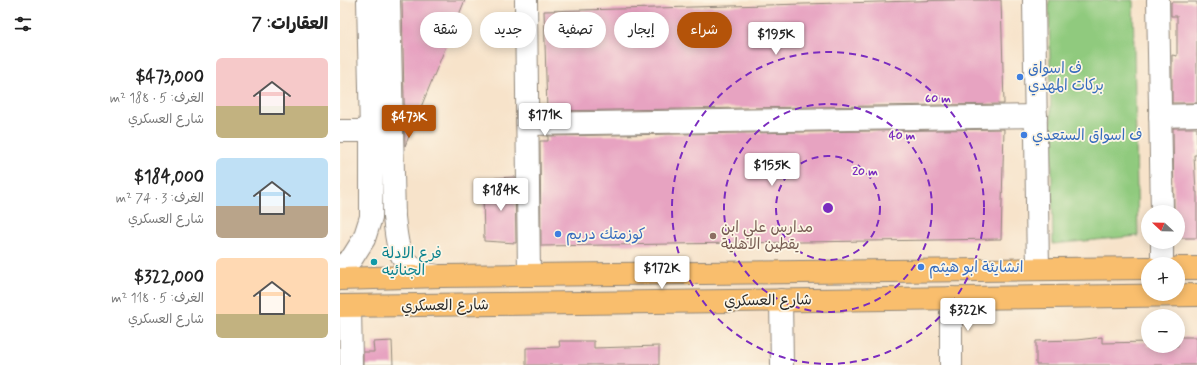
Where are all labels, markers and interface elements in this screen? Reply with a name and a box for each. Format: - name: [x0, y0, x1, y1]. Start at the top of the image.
- chip: شقة: [420, 12, 472, 48]
- chip: جديد: [480, 12, 536, 48]
- chip: تصفية: [544, 12, 606, 48]
- chip: إيجار: [614, 12, 669, 48]
- chip: شراء: [677, 12, 732, 48]
- icon: filters: [12, 13, 34, 35]
- text: العقارات: 7: [252, 13, 328, 35]
- pin: $195K: [748, 22, 804, 56]
- text: $195K: [757, 26, 795, 43]
- place label: ف اسواق بركات المهدي: [1028, 59, 1104, 96]
- text: $473,000: [135, 66, 204, 88]
- marker: ف اسواق بركات المهدي: [1015, 72, 1025, 82]
- icon: home: [248, 74, 296, 122]
- text: الغرف: 5 · 188 m²: [110, 90, 204, 107]
- text: 60 m: [925, 91, 951, 107]
- pin: $171K: [517, 103, 573, 137]
- pin: $473K: [381, 105, 437, 139]
- text: $171K: [528, 107, 562, 124]
- text: $473K: [391, 109, 427, 126]
- text: شارع العسكري: [128, 111, 204, 128]
- place label: ف اسواق الستعدي: [1032, 126, 1143, 146]
- text: 40 m: [889, 128, 916, 144]
- marker: ف اسواق الستعدي: [1019, 130, 1029, 140]
- pin: $155K: [744, 153, 800, 187]
- text: $155K: [754, 157, 790, 174]
- text: 20 m: [852, 164, 878, 180]
- text: $184,000: [134, 166, 204, 188]
- icon: home: [248, 174, 296, 222]
- pin: $184K: [473, 178, 529, 212]
- text: $184K: [482, 182, 520, 199]
- text: الغرف: 3 · 74 m²: [116, 190, 204, 207]
- centre of rings: [821, 201, 835, 215]
- north arrow: [1141, 205, 1185, 249]
- map controls: [1141, 205, 1185, 353]
- text: شارع العسكري: [128, 211, 204, 228]
- place label: مدارس علي ابن يقطين الاهلية: [721, 218, 813, 255]
- place label: كوزمتك دريم: [566, 225, 645, 246]
- marker: كوزمتك دريم: [553, 229, 563, 239]
- marker: مدارس علي ابن يقطين الاهلية: [708, 231, 718, 241]
- place label: فرع الادلة الجنائيه: [382, 244, 442, 281]
- pin: $172K: [634, 256, 690, 290]
- marker: فرع الادلة الجنائيه: [369, 257, 379, 267]
- button: +: [1141, 257, 1185, 301]
- place label: انشايئة ابو هيثم: [929, 258, 1023, 279]
- text: $172K: [644, 260, 680, 277]
- marker: انشايئة ابو هيثم: [916, 262, 926, 272]
- text: $322,000: [134, 266, 204, 288]
- icon: home: [248, 274, 296, 322]
- text: الغرف: 5 · 118 m²: [111, 290, 204, 307]
- street label: شارع العسكري: [724, 290, 812, 312]
- street label: شارع العسكري: [401, 295, 489, 317]
- pin: $322K: [940, 298, 996, 332]
- text: $322K: [949, 302, 987, 319]
- button: −: [1141, 309, 1185, 353]
- text: شارع العسكري: [128, 311, 204, 328]

